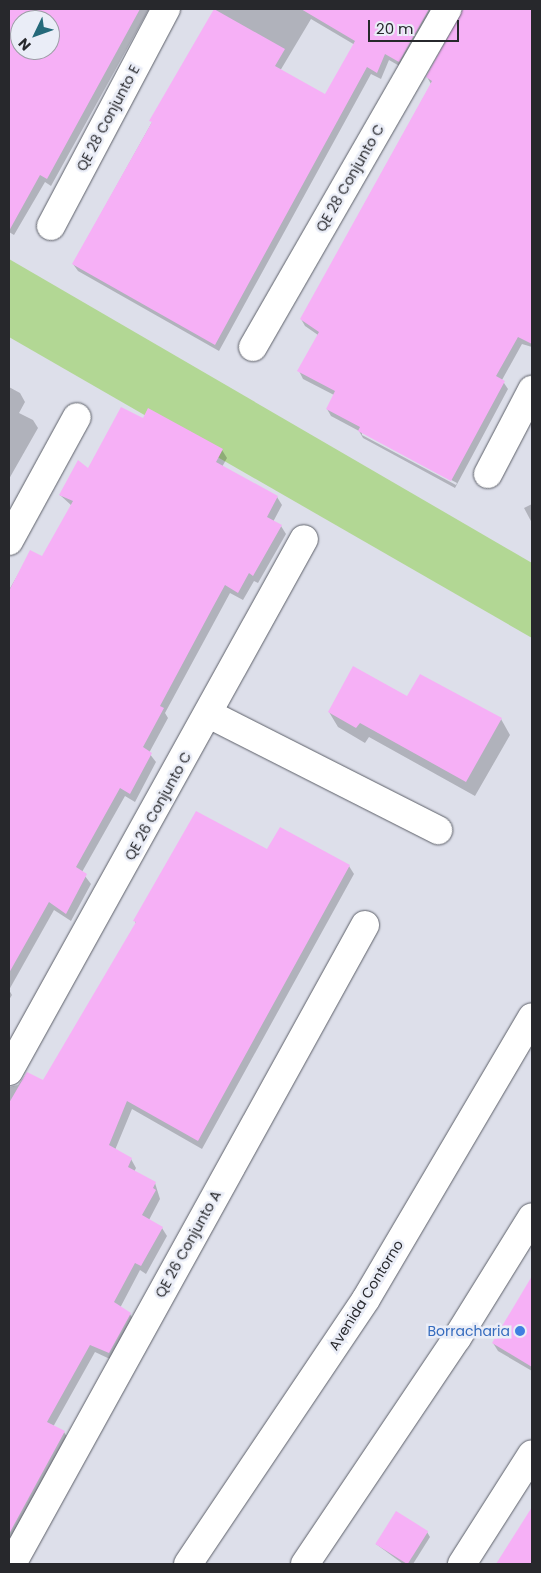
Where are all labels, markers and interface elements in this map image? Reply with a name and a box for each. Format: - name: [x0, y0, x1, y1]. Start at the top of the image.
- north arrow: [10, 10, 60, 60]
- scale bar: [371, 10, 462, 42]
- text: 20 m: [376, 18, 414, 39]
- text: N: [14, 34, 36, 55]
- street label: QE 28 Conjunto E: [73, 62, 143, 174]
- street label: QE 28 Conjunto C: [312, 121, 388, 235]
- street label: QE 26 Conjunto C: [121, 749, 195, 863]
- street label: QE 26 Conjunto A: [152, 1187, 224, 1301]
- street label: Avenida Contorno: [325, 1237, 407, 1353]
- place label: Borracharia: [427, 1323, 510, 1339]
- marker: Borracharia: [514, 1325, 526, 1337]

